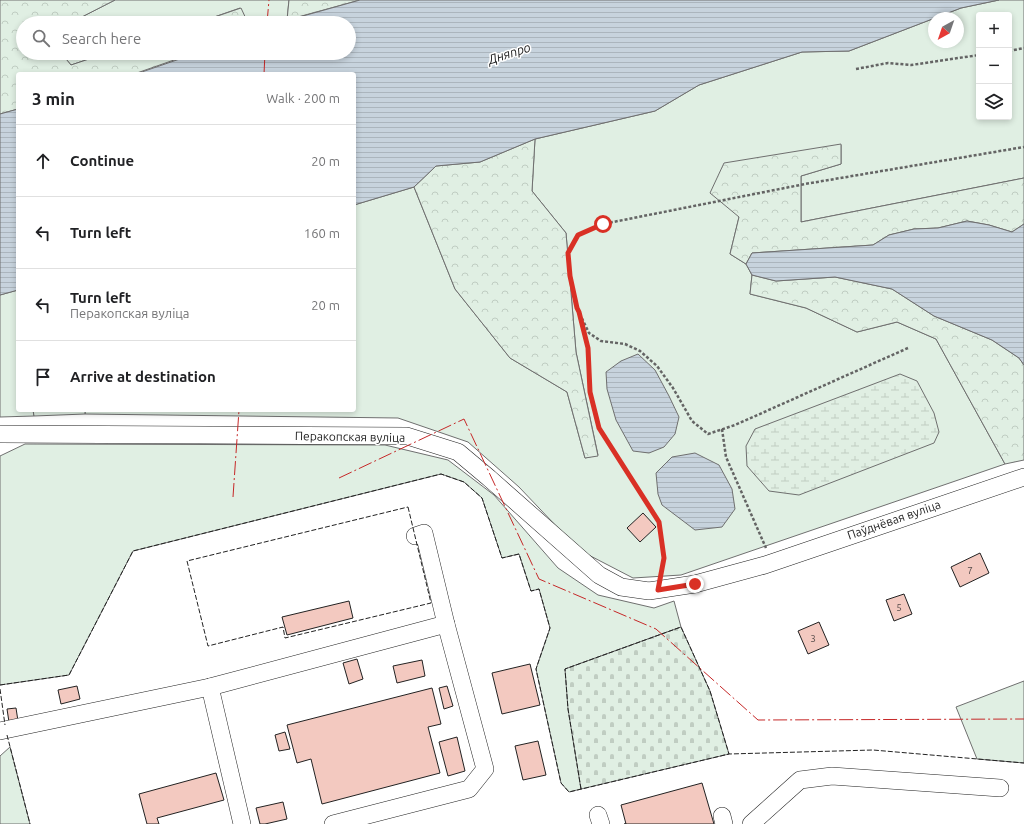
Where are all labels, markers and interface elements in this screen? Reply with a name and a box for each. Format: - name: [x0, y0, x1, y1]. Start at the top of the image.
- north arrow: [928, 12, 964, 48]
- map controls: [976, 12, 1012, 120]
- button: +: [976, 12, 1012, 48]
- search box: [16, 16, 356, 60]
- icon: search: [30, 27, 52, 49]
- text: Search here: [62, 30, 141, 47]
- water label: Дняпро: [484, 40, 532, 67]
- button: −: [976, 48, 1012, 84]
- button: layers: [976, 84, 1012, 120]
- text: 3 min: [32, 89, 75, 108]
- text: Walk · 200 m: [266, 91, 340, 105]
- icon: ahead: [32, 150, 54, 172]
- text: Continue: [70, 152, 134, 169]
- text: 20 m: [311, 154, 340, 168]
- route start: [594, 215, 612, 233]
- icon: left: [32, 222, 54, 244]
- text: Turn left: [70, 224, 131, 241]
- text: 160 m: [304, 226, 340, 240]
- text: Turn left: [70, 289, 131, 306]
- icon: left: [32, 294, 54, 316]
- text: 20 m: [311, 298, 340, 312]
- text: Перакопская вуліца: [70, 306, 190, 320]
- icon: arrive: [32, 366, 54, 388]
- text: Arrive at destination: [70, 368, 216, 385]
- street label: Перакопская вуліца: [295, 429, 405, 444]
- street label: Паўднёвая вуліца: [845, 497, 942, 542]
- house number: 7: [967, 565, 973, 576]
- route end: [686, 575, 704, 593]
- house number: 5: [896, 602, 902, 613]
- house number: 3: [810, 633, 816, 644]

